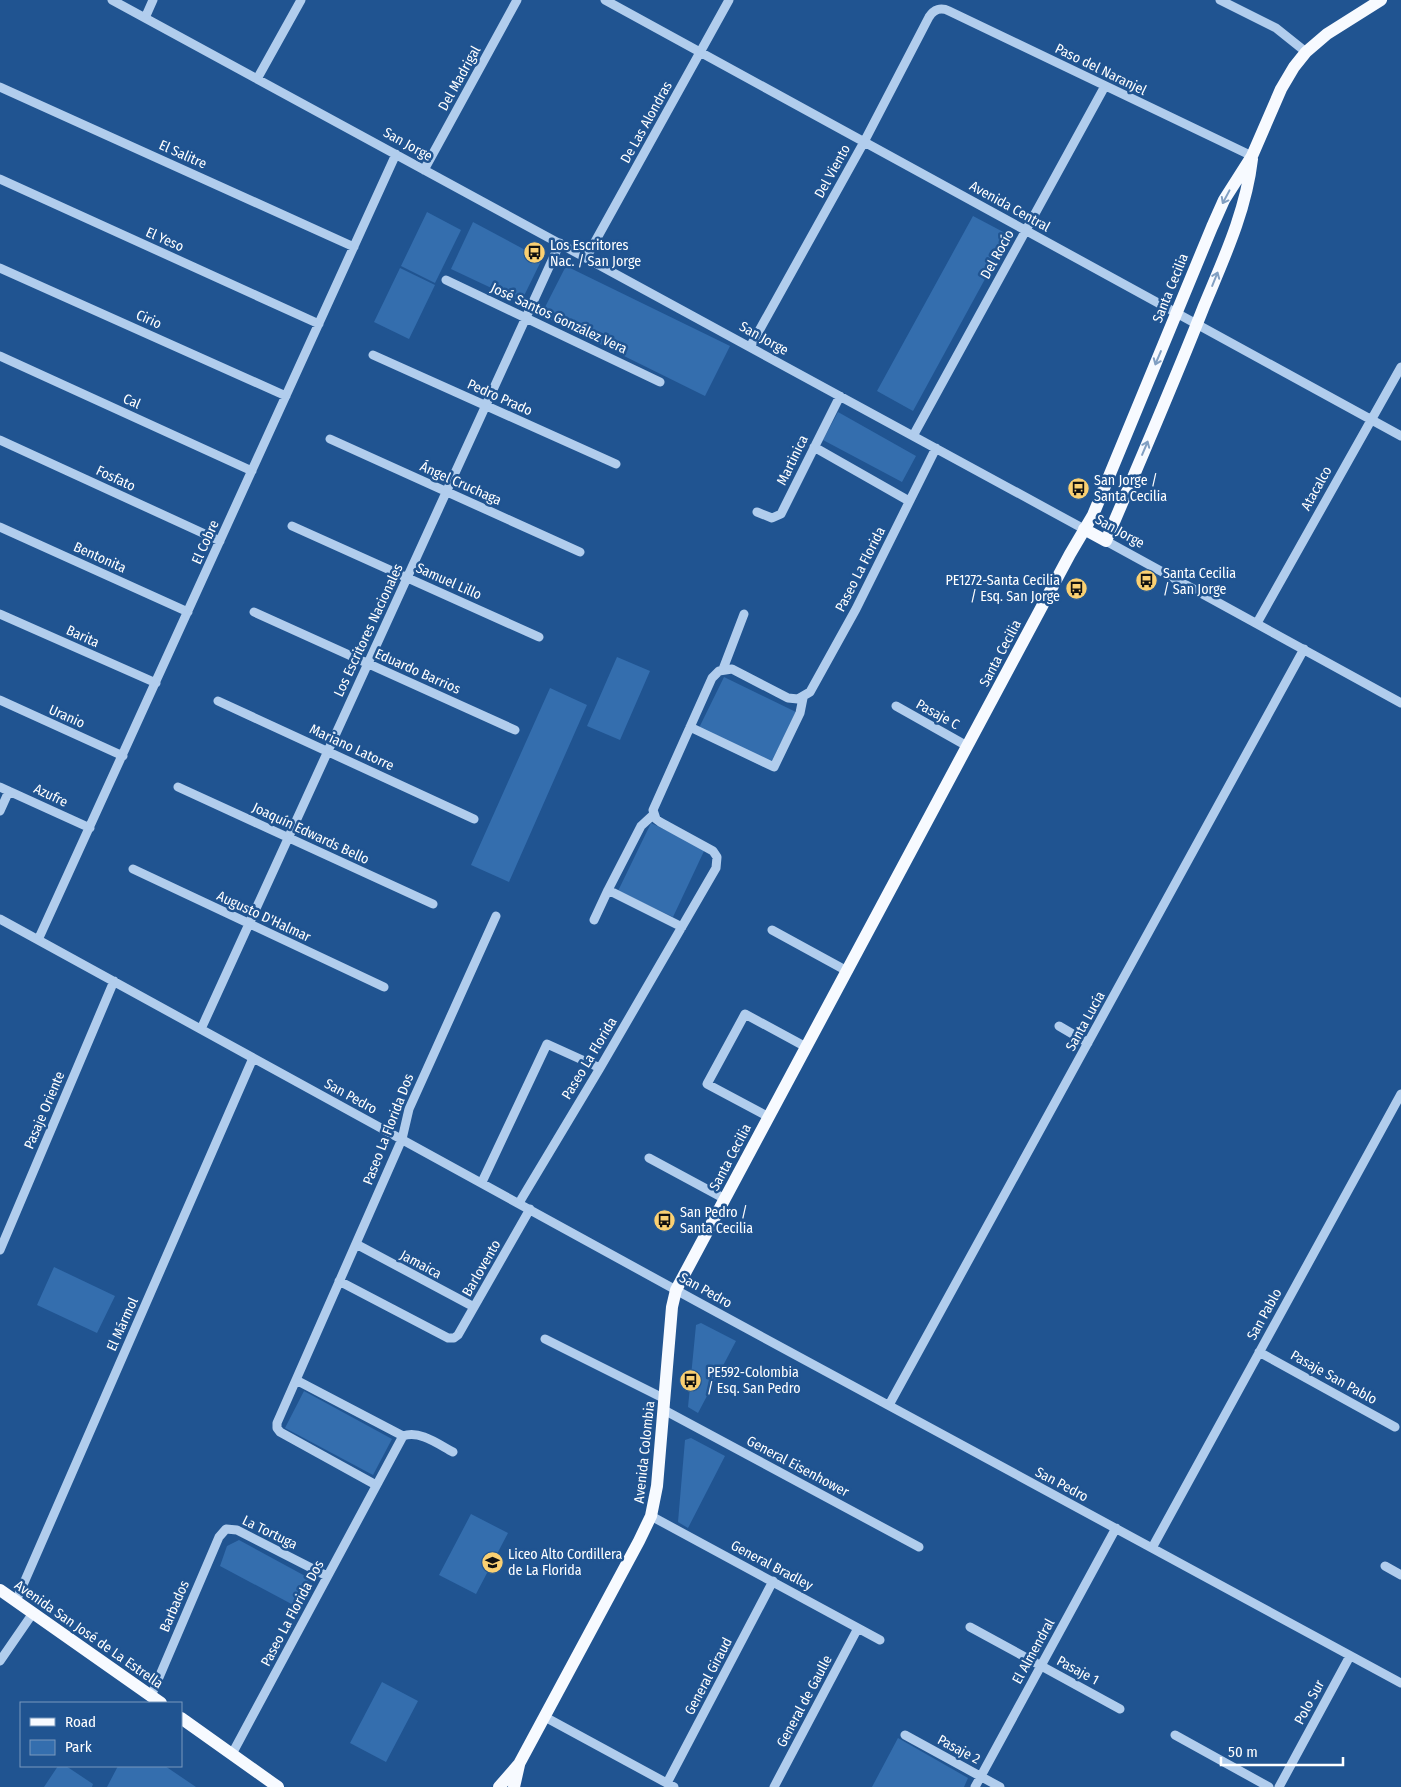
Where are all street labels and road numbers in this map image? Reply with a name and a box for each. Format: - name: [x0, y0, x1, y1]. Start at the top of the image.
- street label: Paso del Naranjel: [1052, 40, 1150, 99]
- street label: Del Madrigal: [435, 43, 484, 114]
- street label: De Las Alondras: [617, 78, 676, 166]
- street label: San Jorge: [380, 124, 435, 165]
- street label: El Salitre: [156, 136, 209, 172]
- street label: Del Viento: [811, 141, 854, 201]
- street label: Avenida Central: [966, 177, 1053, 236]
- street label: El Yeso: [143, 224, 186, 255]
- street label: Del Rocío: [977, 227, 1018, 282]
- street label: Santa Cecilia: [1149, 251, 1192, 325]
- street label: José Santos González Vera: [488, 279, 630, 358]
- street label: Cirio: [133, 306, 164, 333]
- street label: San Jorge: [736, 318, 791, 359]
- street label: Pedro Prado: [465, 376, 535, 419]
- street label: Cal: [120, 390, 143, 413]
- street label: Martinica: [773, 432, 812, 488]
- street label: Ángel Cruchaga: [417, 457, 505, 509]
- street label: Fosfato: [93, 462, 138, 495]
- street label: Atacalco: [1297, 463, 1336, 513]
- street label: San Jorge: [1092, 511, 1147, 552]
- street label: El Cobre: [188, 517, 223, 567]
- street label: Paseo La Florida: [832, 524, 889, 614]
- street label: Bentonita: [71, 538, 129, 577]
- street label: Samuel Lillo: [413, 559, 484, 604]
- street label: Los Escritores Nacionales: [330, 561, 407, 699]
- street label: Santa Cecilia: [976, 617, 1025, 690]
- street label: Barita: [64, 622, 102, 651]
- street label: Eduardo Barrios: [372, 645, 463, 698]
- street label: Pasaje C: [913, 696, 962, 733]
- street label: Uranio: [46, 701, 88, 732]
- street label: Mariano Latorre: [307, 720, 397, 774]
- street label: Azufre: [31, 780, 71, 811]
- street label: Joaquín Edwards Bello: [250, 799, 372, 868]
- street label: Augusto D'Halmar: [214, 887, 314, 946]
- street label: Santa Lucía: [1062, 988, 1109, 1054]
- street label: Paseo La Florida: [558, 1014, 621, 1102]
- street label: Pasaje Oriente: [21, 1069, 68, 1151]
- street label: Paseo La Florida Dos: [359, 1071, 417, 1187]
- street label: San Pedro: [321, 1075, 380, 1118]
- street label: Santa Cecilia: [706, 1121, 755, 1194]
- street label: Barlovento: [458, 1237, 504, 1300]
- street label: Jamaica: [397, 1246, 445, 1282]
- street label: San Pedro: [676, 1269, 735, 1312]
- street label: San Pablo: [1243, 1285, 1286, 1343]
- street label: El Mármol: [103, 1294, 142, 1354]
- street label: Pasaje San Pablo: [1288, 1347, 1380, 1408]
- street label: Avenida Colombia: [631, 1400, 658, 1504]
- street label: General Eisenhower: [744, 1432, 852, 1501]
- street label: San Pedro: [1032, 1463, 1091, 1505]
- street label: La Tortuga: [239, 1512, 300, 1553]
- street label: General Bradley: [728, 1537, 816, 1595]
- street label: Paseo La Florida Dos: [257, 1557, 328, 1669]
- street label: Avenida San José de La Estrella: [11, 1577, 166, 1692]
- street label: Barbados: [156, 1578, 193, 1635]
- street label: El Almendral: [1009, 1615, 1058, 1687]
- street label: General Giraud: [681, 1635, 736, 1718]
- street label: General de Gaulle: [773, 1652, 836, 1750]
- street label: Pasaje 1: [1054, 1652, 1102, 1689]
- street label: Polo Sur: [1291, 1677, 1328, 1727]
- street label: Pasaje 2: [935, 1731, 983, 1768]

